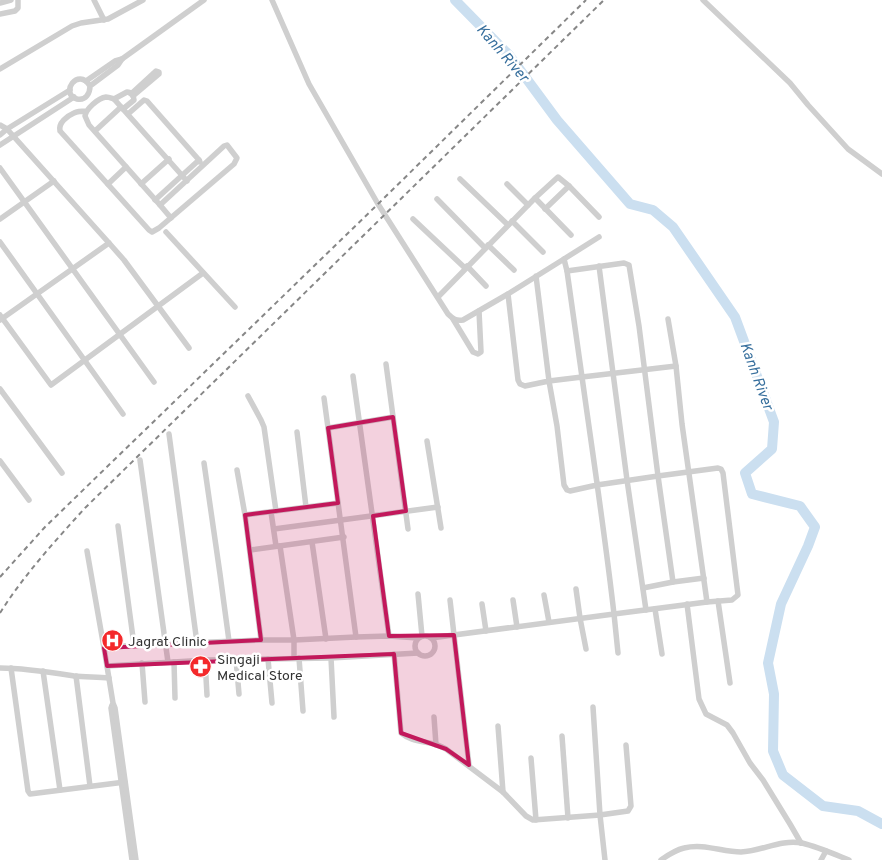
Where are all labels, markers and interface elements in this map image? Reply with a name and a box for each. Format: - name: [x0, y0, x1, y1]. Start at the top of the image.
- water label: Kanh River: [472, 21, 533, 88]
- water label: Kanh River: [735, 340, 777, 414]
- hospital icon: Jagrat Clinic: [100, 629, 124, 653]
- place label: Jagrat Clinic: [128, 634, 207, 651]
- place label: Singaji Medical Store: [217, 652, 302, 685]
- pharmacy icon: Singaji Medical Store: [189, 655, 213, 679]

